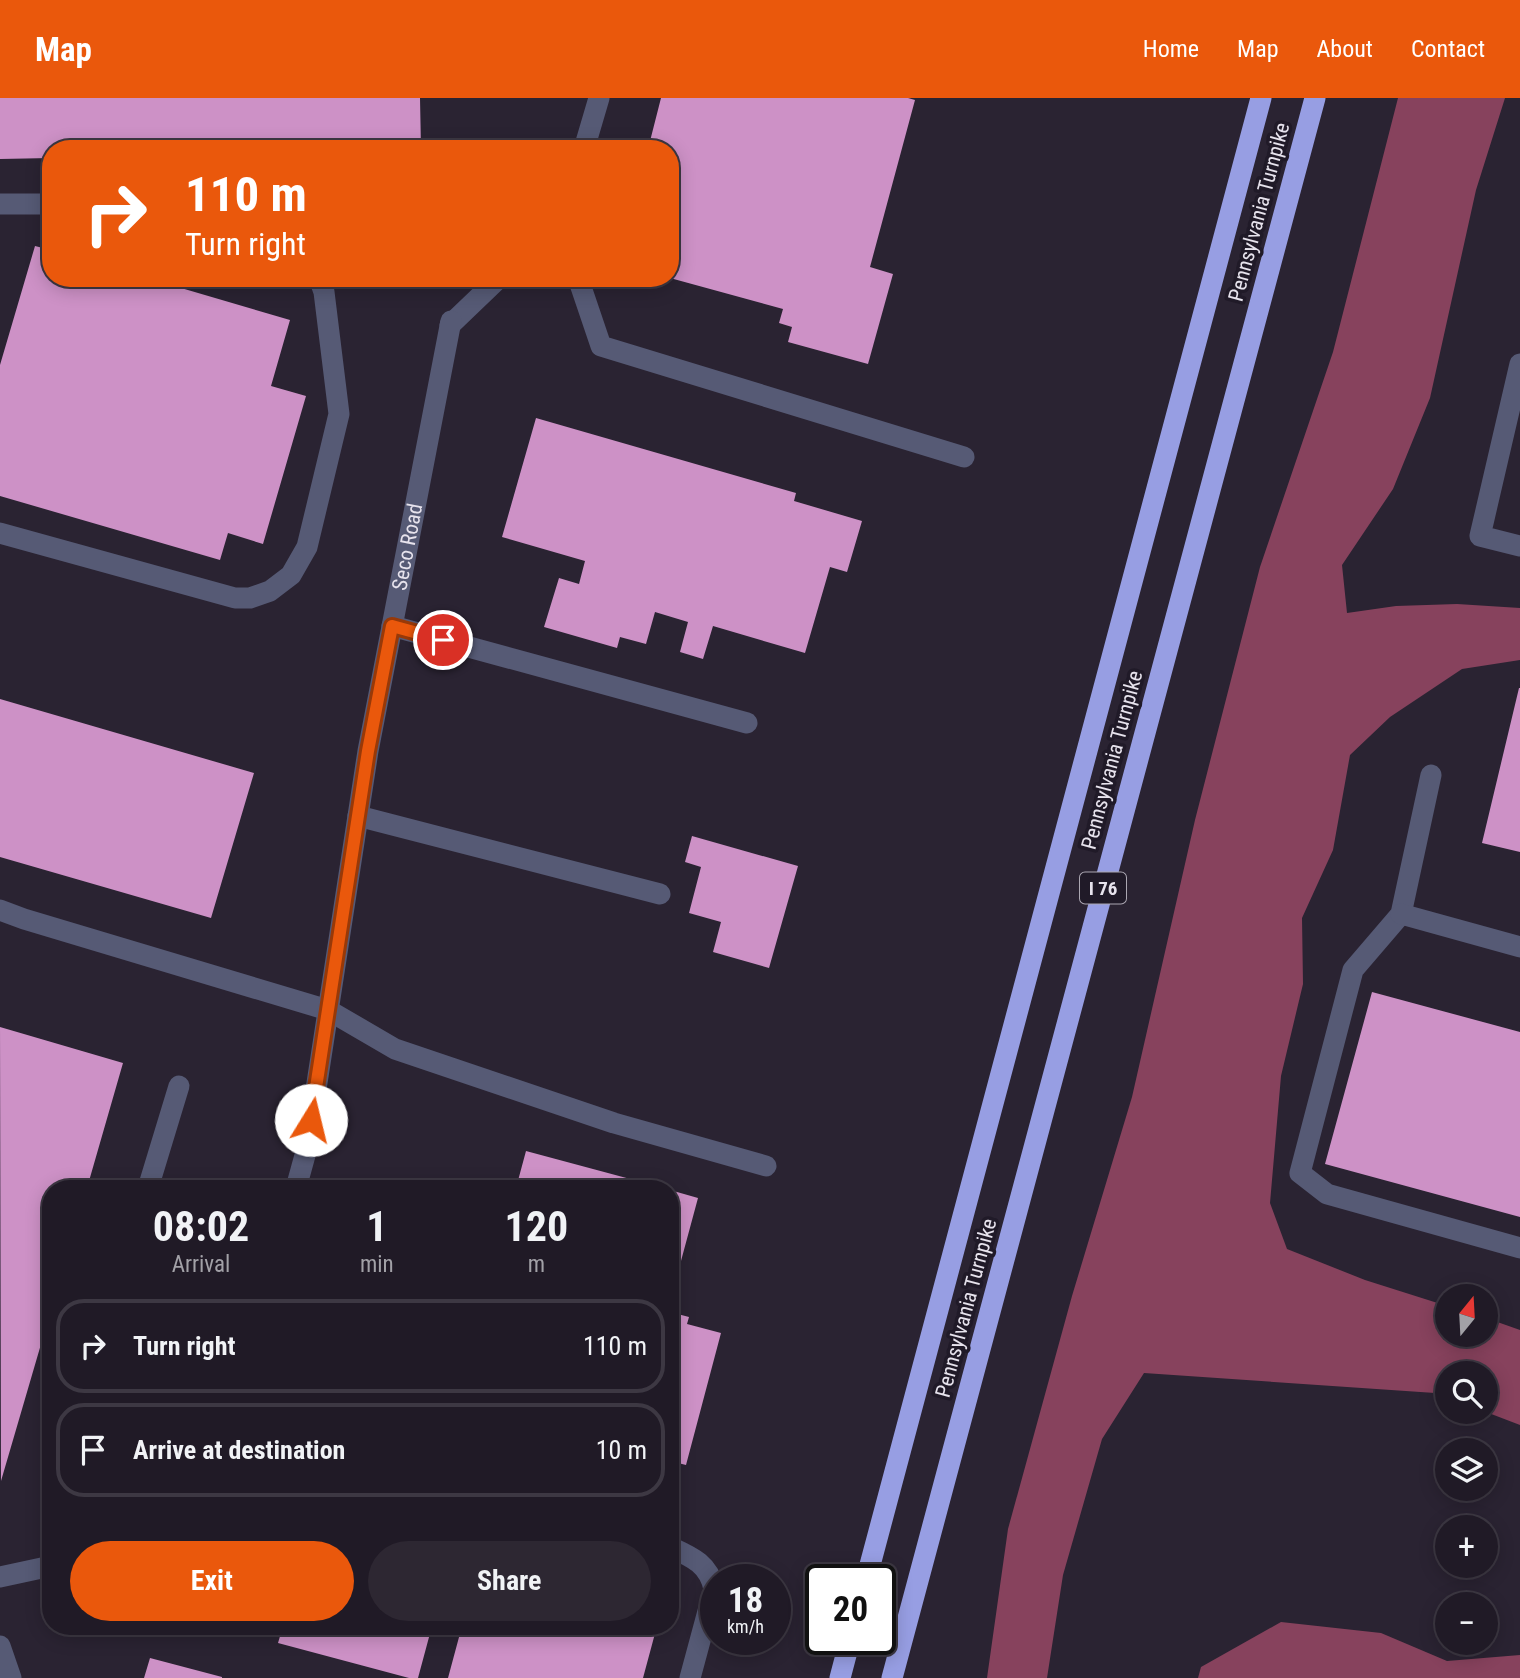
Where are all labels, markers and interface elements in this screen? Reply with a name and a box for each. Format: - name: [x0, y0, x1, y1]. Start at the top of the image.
- text: Map: [35, 30, 92, 69]
- text: Home: [1143, 35, 1199, 63]
- text: Map: [1237, 35, 1279, 63]
- text: About: [1317, 35, 1373, 63]
- text: Contact: [1411, 35, 1485, 63]
- street label: Pennsylvania Turnpike: [1224, 120, 1294, 304]
- text: 110 m: [185, 166, 307, 223]
- icon: right: [70, 168, 161, 259]
- text: Turn right: [185, 225, 306, 263]
- street label: Seco Road: [387, 501, 428, 592]
- pin: [413, 610, 473, 670]
- icon: arrive: [424, 621, 462, 659]
- street label: Pennsylvania Turnpike: [1077, 668, 1147, 852]
- road number: I 76: [1080, 873, 1126, 904]
- position arrow: [274, 1083, 348, 1157]
- text: 08:02: [153, 1202, 249, 1251]
- text: 1: [366, 1202, 387, 1251]
- text: 120: [504, 1202, 568, 1251]
- street label: Pennsylvania Turnpike: [931, 1216, 1001, 1400]
- text: Arrival: [172, 1251, 230, 1278]
- text: min: [360, 1251, 394, 1278]
- text: m: [528, 1251, 545, 1278]
- north arrow: [1435, 1284, 1498, 1348]
- map controls: [1435, 1284, 1498, 1655]
- icon: right: [74, 1327, 112, 1365]
- text: Turn right: [133, 1331, 235, 1361]
- text: 110 m: [583, 1331, 647, 1361]
- button: search: [1435, 1361, 1498, 1424]
- icon: arrive: [74, 1431, 112, 1469]
- text: Arrive at destination: [133, 1435, 345, 1465]
- text: 10 m: [596, 1435, 647, 1465]
- button: layers: [1435, 1438, 1498, 1501]
- button: +: [1435, 1515, 1498, 1578]
- button: Exit: [70, 1541, 354, 1621]
- button: Share: [368, 1541, 651, 1621]
- speed limit sign: 20: [805, 1564, 896, 1655]
- text: 18: [728, 1580, 763, 1621]
- button: −: [1435, 1592, 1498, 1655]
- text: km/h: [727, 1616, 764, 1637]

